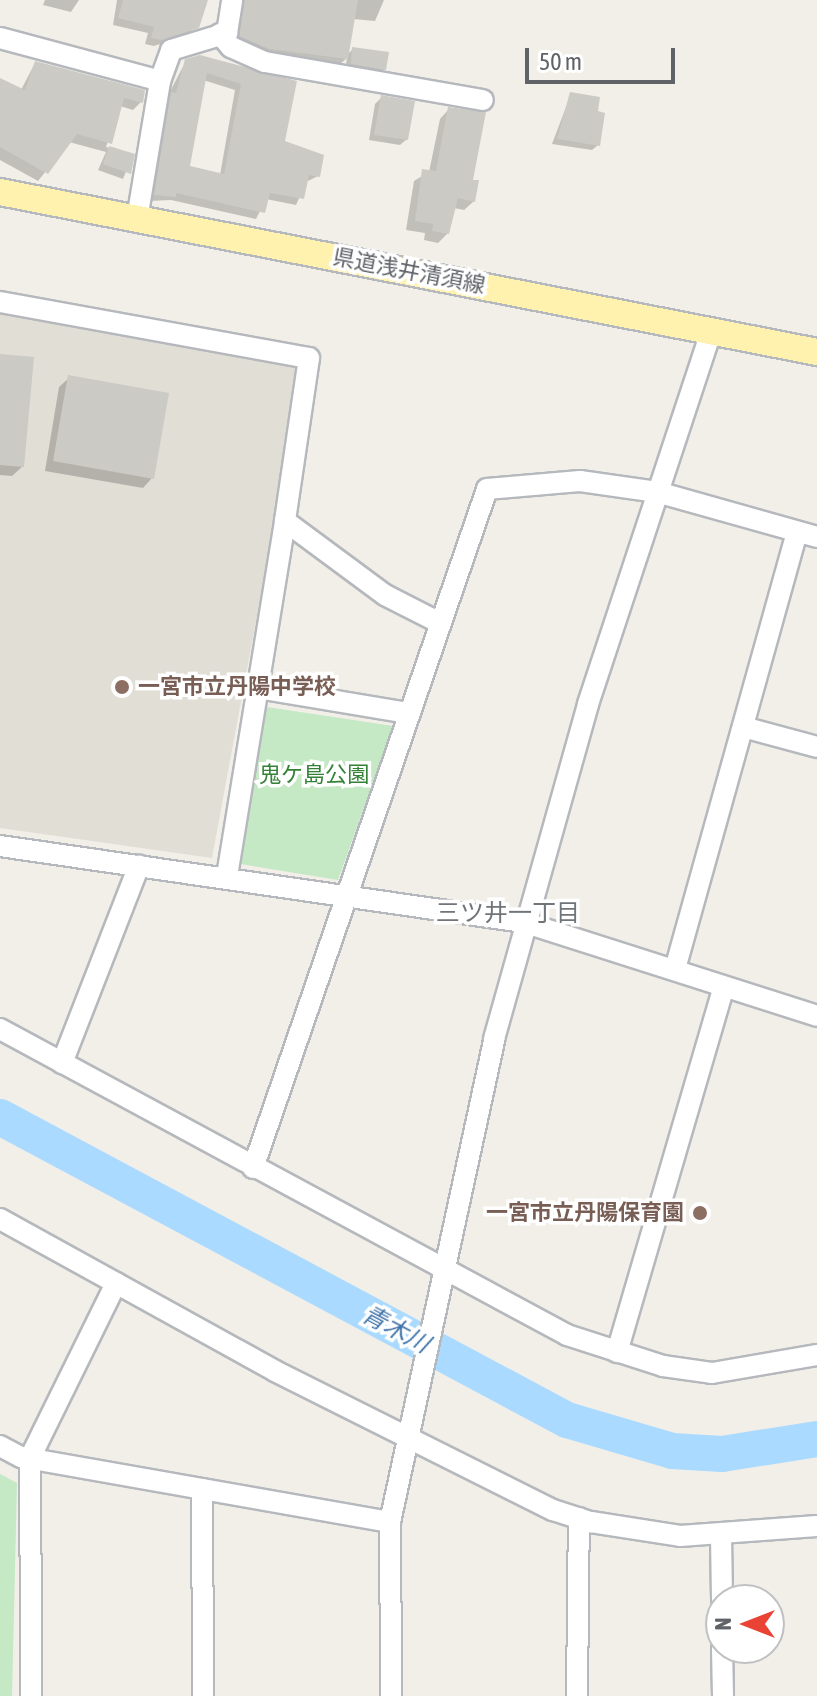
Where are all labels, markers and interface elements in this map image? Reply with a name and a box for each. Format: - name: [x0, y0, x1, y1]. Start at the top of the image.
- scale bar: [529, 32, 679, 82]
- text: 50 m: [539, 48, 582, 75]
- street label: 県道浅井清須線: [331, 243, 487, 299]
- place label: 一宮市立丹陽中学校: [138, 674, 336, 700]
- marker: 一宮市立丹陽中学校: [113, 678, 131, 696]
- park label: 鬼ケ島公園: [259, 762, 369, 788]
- district label: 三ツ井一丁目: [436, 899, 580, 927]
- place label: 一宮市立丹陽保育園: [486, 1200, 684, 1226]
- marker: 一宮市立丹陽保育園: [691, 1204, 709, 1222]
- water label: 青木川: [357, 1299, 435, 1359]
- north arrow: [705, 1584, 785, 1664]
- text: N: [710, 1618, 736, 1631]

